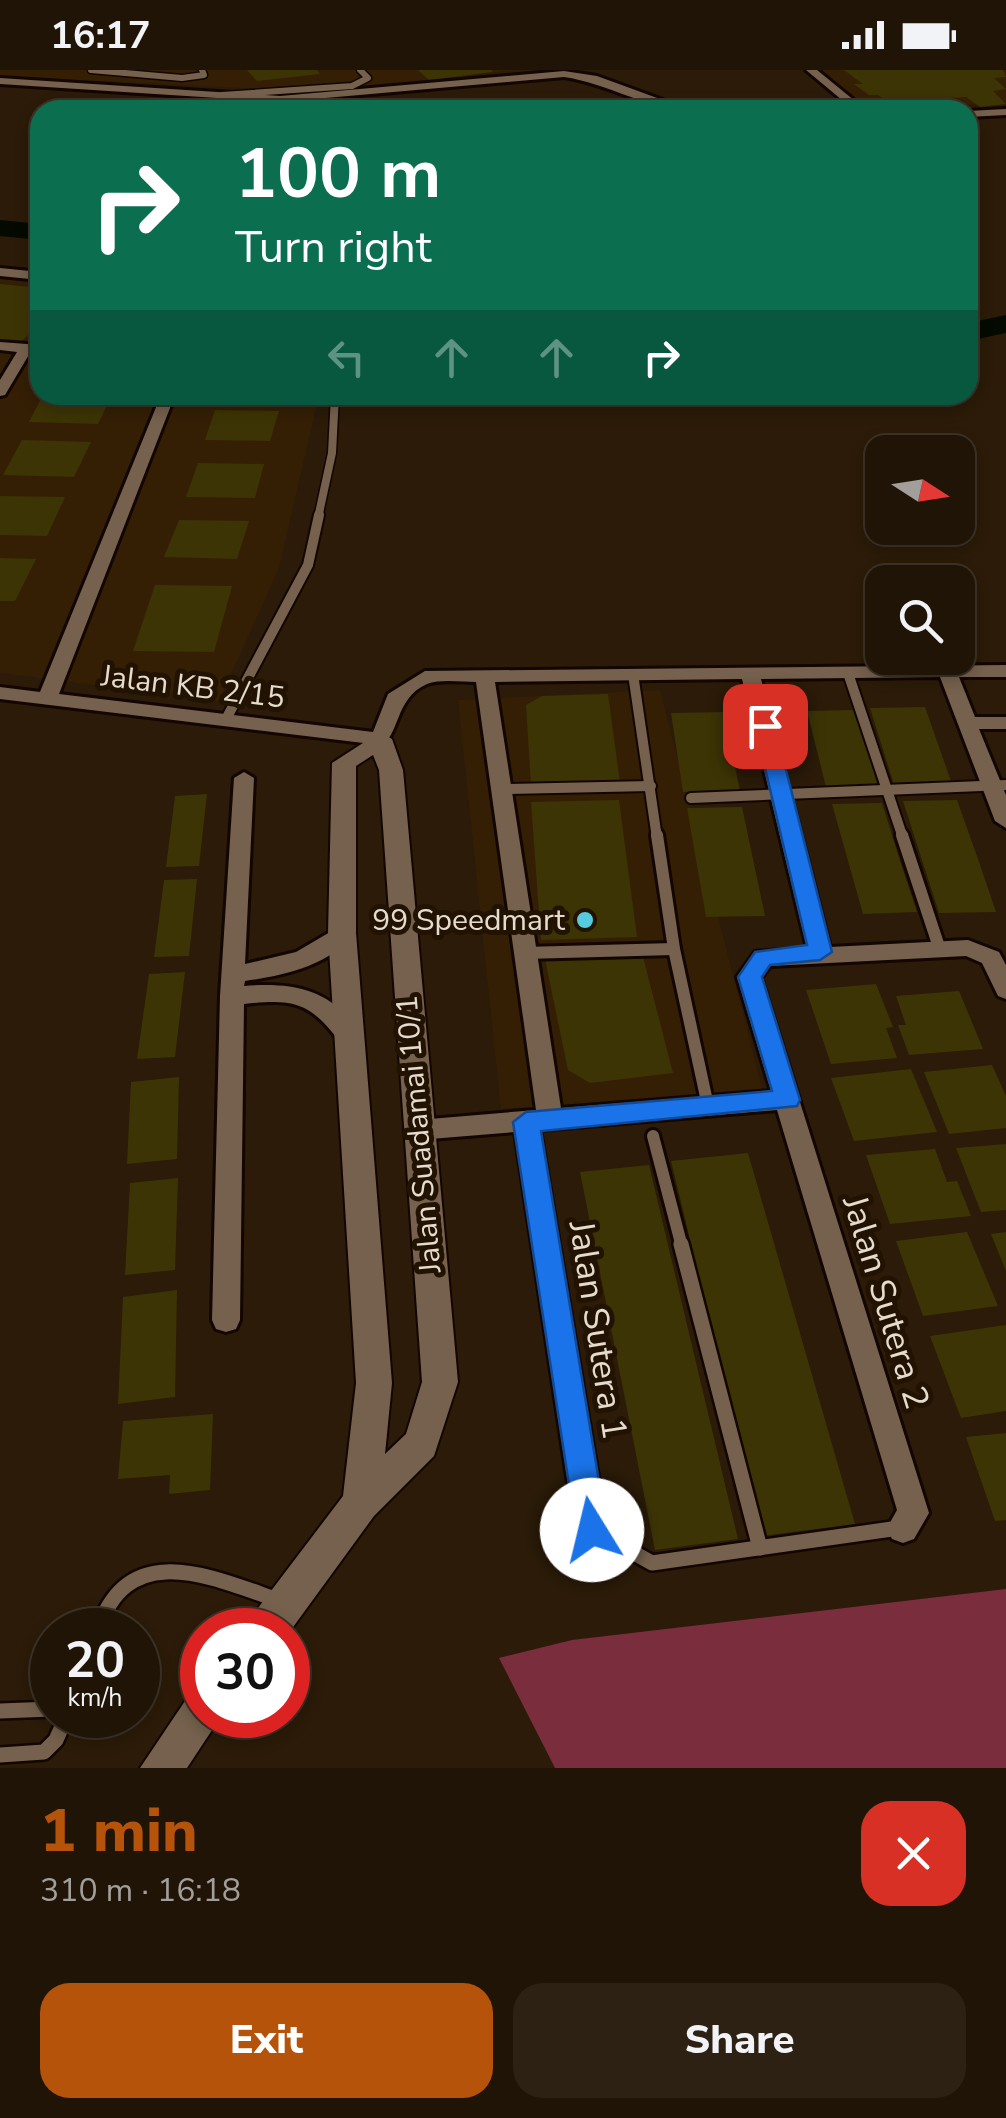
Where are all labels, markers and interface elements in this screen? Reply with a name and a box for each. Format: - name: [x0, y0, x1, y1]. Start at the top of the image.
- text: 16:17: [50, 10, 151, 61]
- text: 100 m: [235, 126, 441, 222]
- icon: right: [70, 140, 200, 270]
- text: Turn right: [235, 217, 432, 278]
- icon: left: [319, 330, 374, 385]
- icon: ahead: [424, 330, 479, 385]
- icon: ahead: [529, 330, 584, 385]
- icon: right: [634, 330, 689, 385]
- north arrow: [865, 435, 975, 545]
- map controls: [865, 435, 975, 675]
- button: search: [865, 565, 975, 675]
- street label: Jalan KB 2/15: [98, 655, 287, 719]
- pin: [723, 684, 808, 769]
- icon: arrive: [738, 699, 793, 754]
- place label: 99 Speedmart: [372, 900, 565, 941]
- marker: 99 Speedmart: [574, 909, 596, 931]
- street label: Jalan Suadamai 10/1: [386, 994, 452, 1275]
- street label: Jalan Sutera 2: [831, 1189, 941, 1414]
- street label: Jalan Sutera 1: [557, 1216, 638, 1443]
- position arrow: [540, 1478, 644, 1582]
- speed limit sign: 30: [180, 1608, 310, 1738]
- text: 20: [65, 1626, 125, 1695]
- text: km/h: [67, 1681, 123, 1715]
- text: 1 min: [40, 1790, 198, 1872]
- button: close: [861, 1801, 966, 1906]
- text: 310 m · 16:18: [40, 1869, 241, 1912]
- button: Exit: [40, 1983, 493, 2098]
- button: Share: [513, 1983, 966, 2098]

